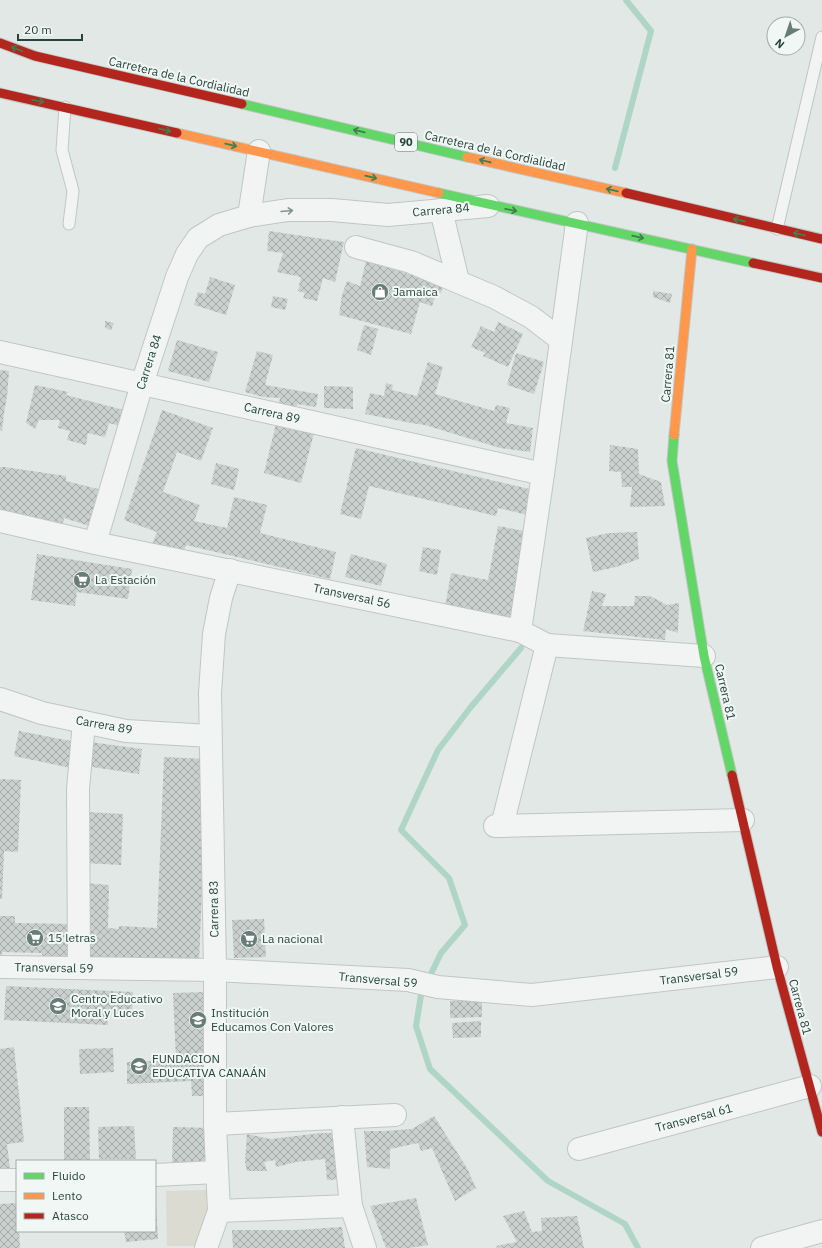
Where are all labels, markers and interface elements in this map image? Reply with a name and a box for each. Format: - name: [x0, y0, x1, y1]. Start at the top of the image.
- scale bar: [18, 16, 82, 42]
- north arrow: [766, 16, 806, 56]
- text: 20 m: [24, 22, 52, 37]
- text: N: [772, 36, 787, 52]
- one-way arrow: [12, 45, 24, 53]
- street label: Carretera de la Cordialidad: [107, 53, 251, 100]
- one-way arrow: [31, 98, 44, 106]
- one-way arrow: [158, 126, 171, 134]
- one-way arrow: [353, 127, 366, 135]
- street label: Carretera de la Cordialidad: [423, 127, 567, 174]
- road number: 90: [395, 133, 417, 151]
- one-way arrow: [224, 141, 237, 149]
- one-way arrow: [479, 156, 492, 164]
- one-way arrow: [364, 174, 377, 182]
- one-way arrow: [606, 186, 619, 194]
- street label: Carrera 84: [412, 200, 470, 219]
- one-way arrow: [504, 206, 517, 214]
- one-way arrow: [280, 207, 293, 214]
- one-way arrow: [733, 215, 746, 223]
- one-way arrow: [793, 229, 806, 237]
- one-way arrow: [631, 233, 644, 241]
- shop icon: Jamaica: [370, 282, 390, 302]
- place label: Jamaica: [393, 284, 438, 299]
- street label: Carrera 84: [133, 332, 164, 391]
- street label: Carrera 81: [658, 345, 677, 403]
- street label: Carrera 89: [243, 399, 302, 426]
- supermarket icon: La Estación: [72, 570, 92, 590]
- place label: La Estación: [95, 572, 156, 587]
- street label: Transversal 56: [312, 580, 392, 611]
- street label: Carrera 81: [712, 662, 739, 721]
- street label: Carrera 89: [75, 712, 134, 737]
- street label: Carrera 83: [206, 880, 221, 938]
- supermarket icon: 15 letras: [25, 928, 45, 948]
- supermarket icon: La nacional: [239, 929, 259, 949]
- place label: 15 letras: [48, 930, 96, 945]
- place label: La nacional: [262, 931, 323, 946]
- street label: Transversal 59: [14, 959, 94, 976]
- street label: Transversal 59: [659, 963, 739, 988]
- street label: Transversal 59: [338, 969, 418, 990]
- street label: Carrera 81: [786, 977, 815, 1036]
- place label: Centro Educativo Moral y Luces: [71, 991, 163, 1020]
- school or university icon: Centro Educativo Moral y Luces: [48, 996, 68, 1016]
- place label: Institución Educamos Con Valores: [211, 1005, 334, 1034]
- school or university icon: Institución Educamos Con Valores: [188, 1010, 208, 1030]
- place label: FUNDACION EDUCATIVA CANAÁN: [152, 1051, 266, 1080]
- school or university icon: FUNDACION EDUCATIVA CANAÁN: [129, 1056, 149, 1076]
- street label: Transversal 61: [654, 1100, 734, 1135]
- legend: [16, 1160, 156, 1232]
- text: Fluido: [52, 1168, 86, 1183]
- text: Lento: [52, 1188, 82, 1203]
- text: Atasco: [52, 1208, 89, 1223]

